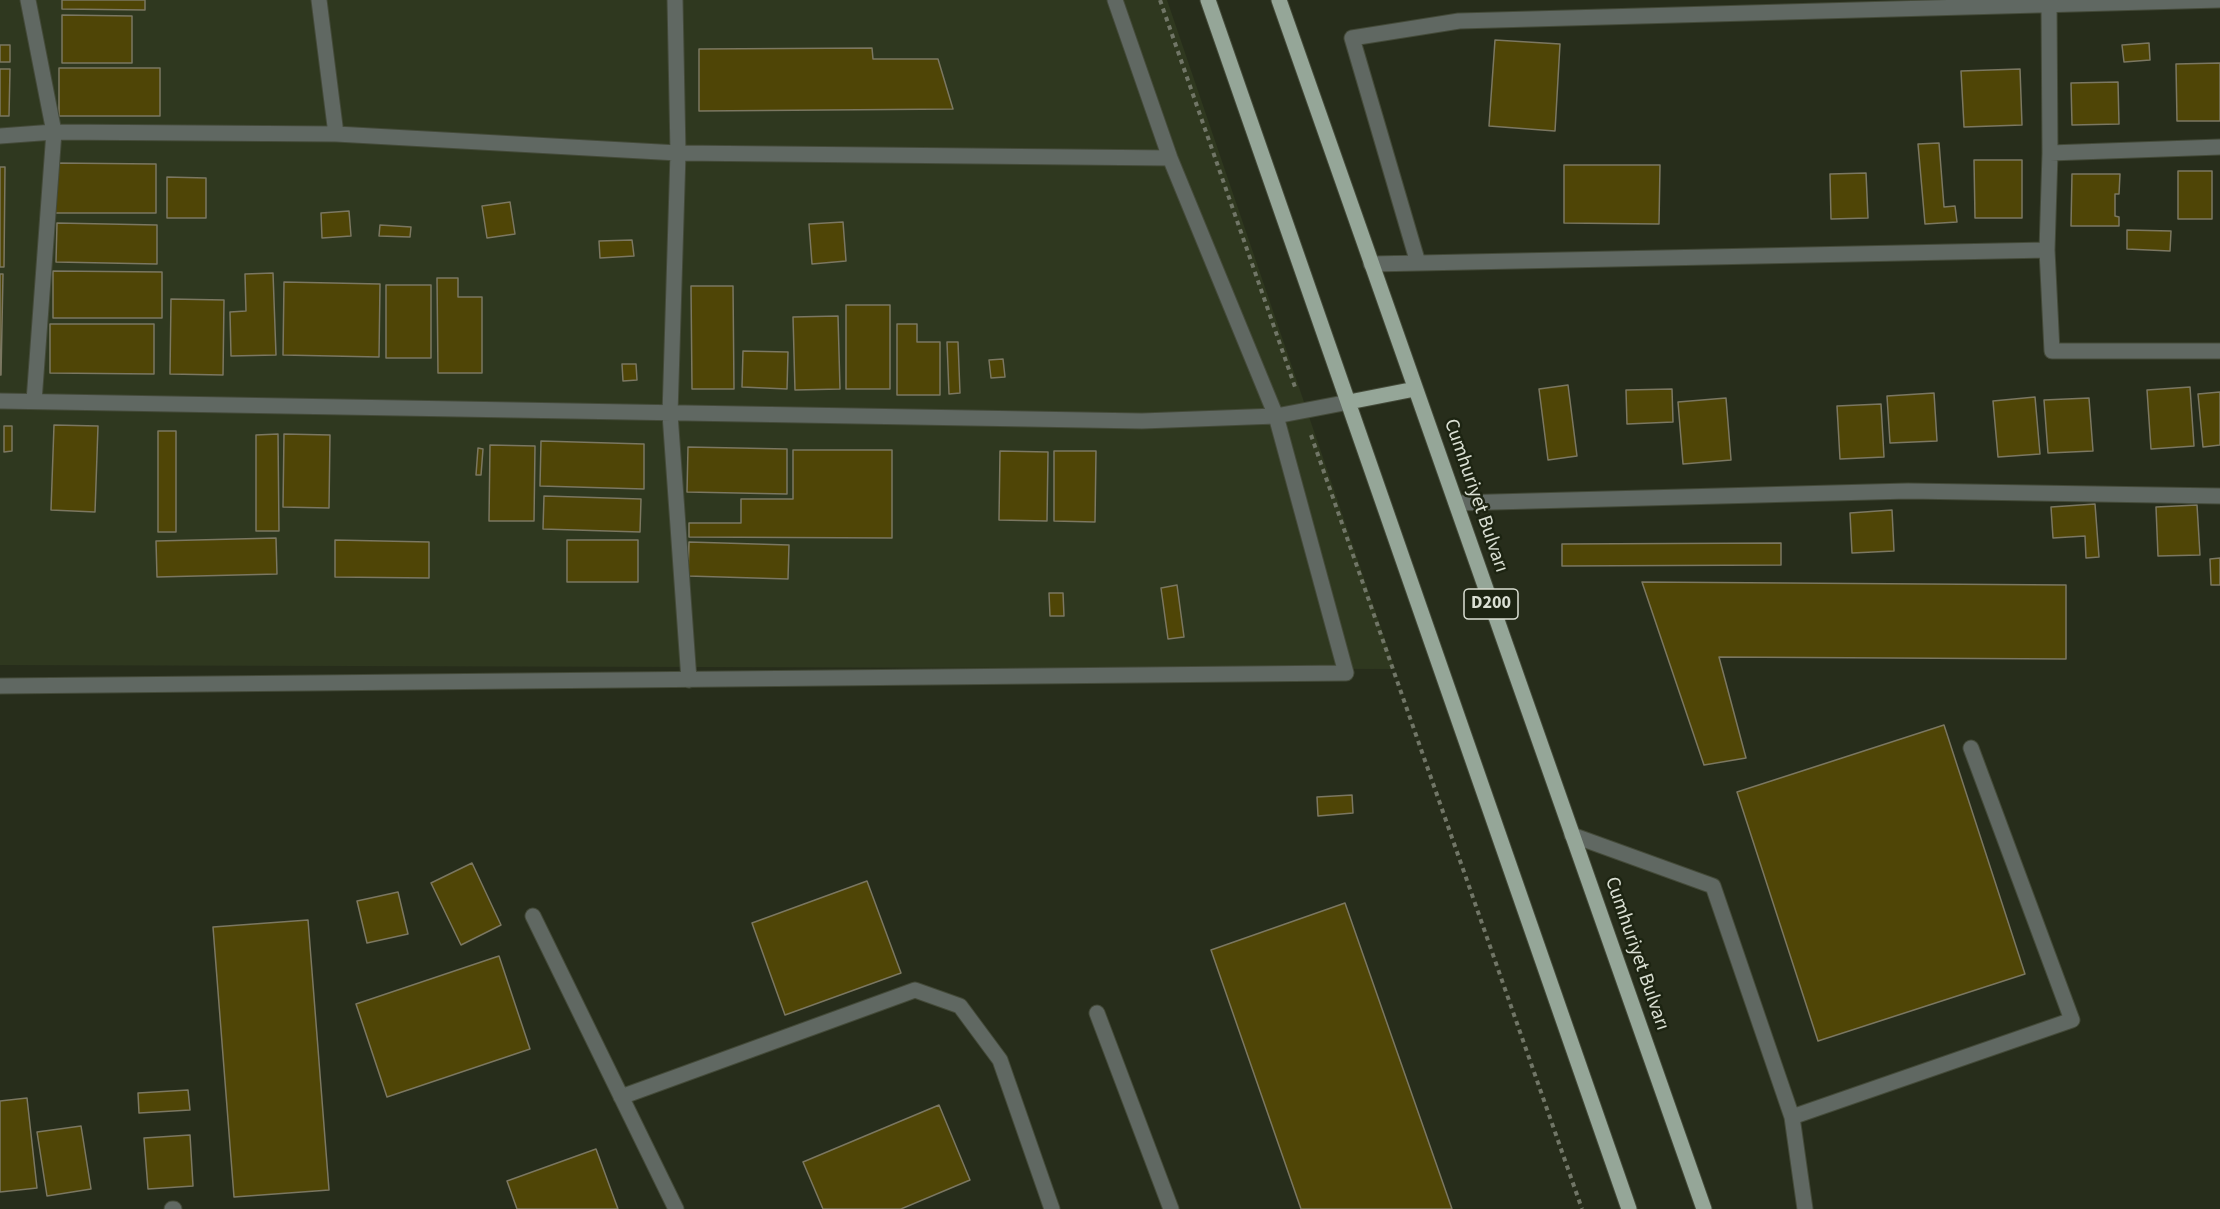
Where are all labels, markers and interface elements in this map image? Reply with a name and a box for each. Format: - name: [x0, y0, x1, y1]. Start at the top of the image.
- street label: Cumhuriyet Bulvarı: [1437, 416, 1513, 576]
- road number: D200: [1464, 589, 1518, 619]
- street label: Cumhuriyet Bulvarı: [1598, 874, 1674, 1034]

